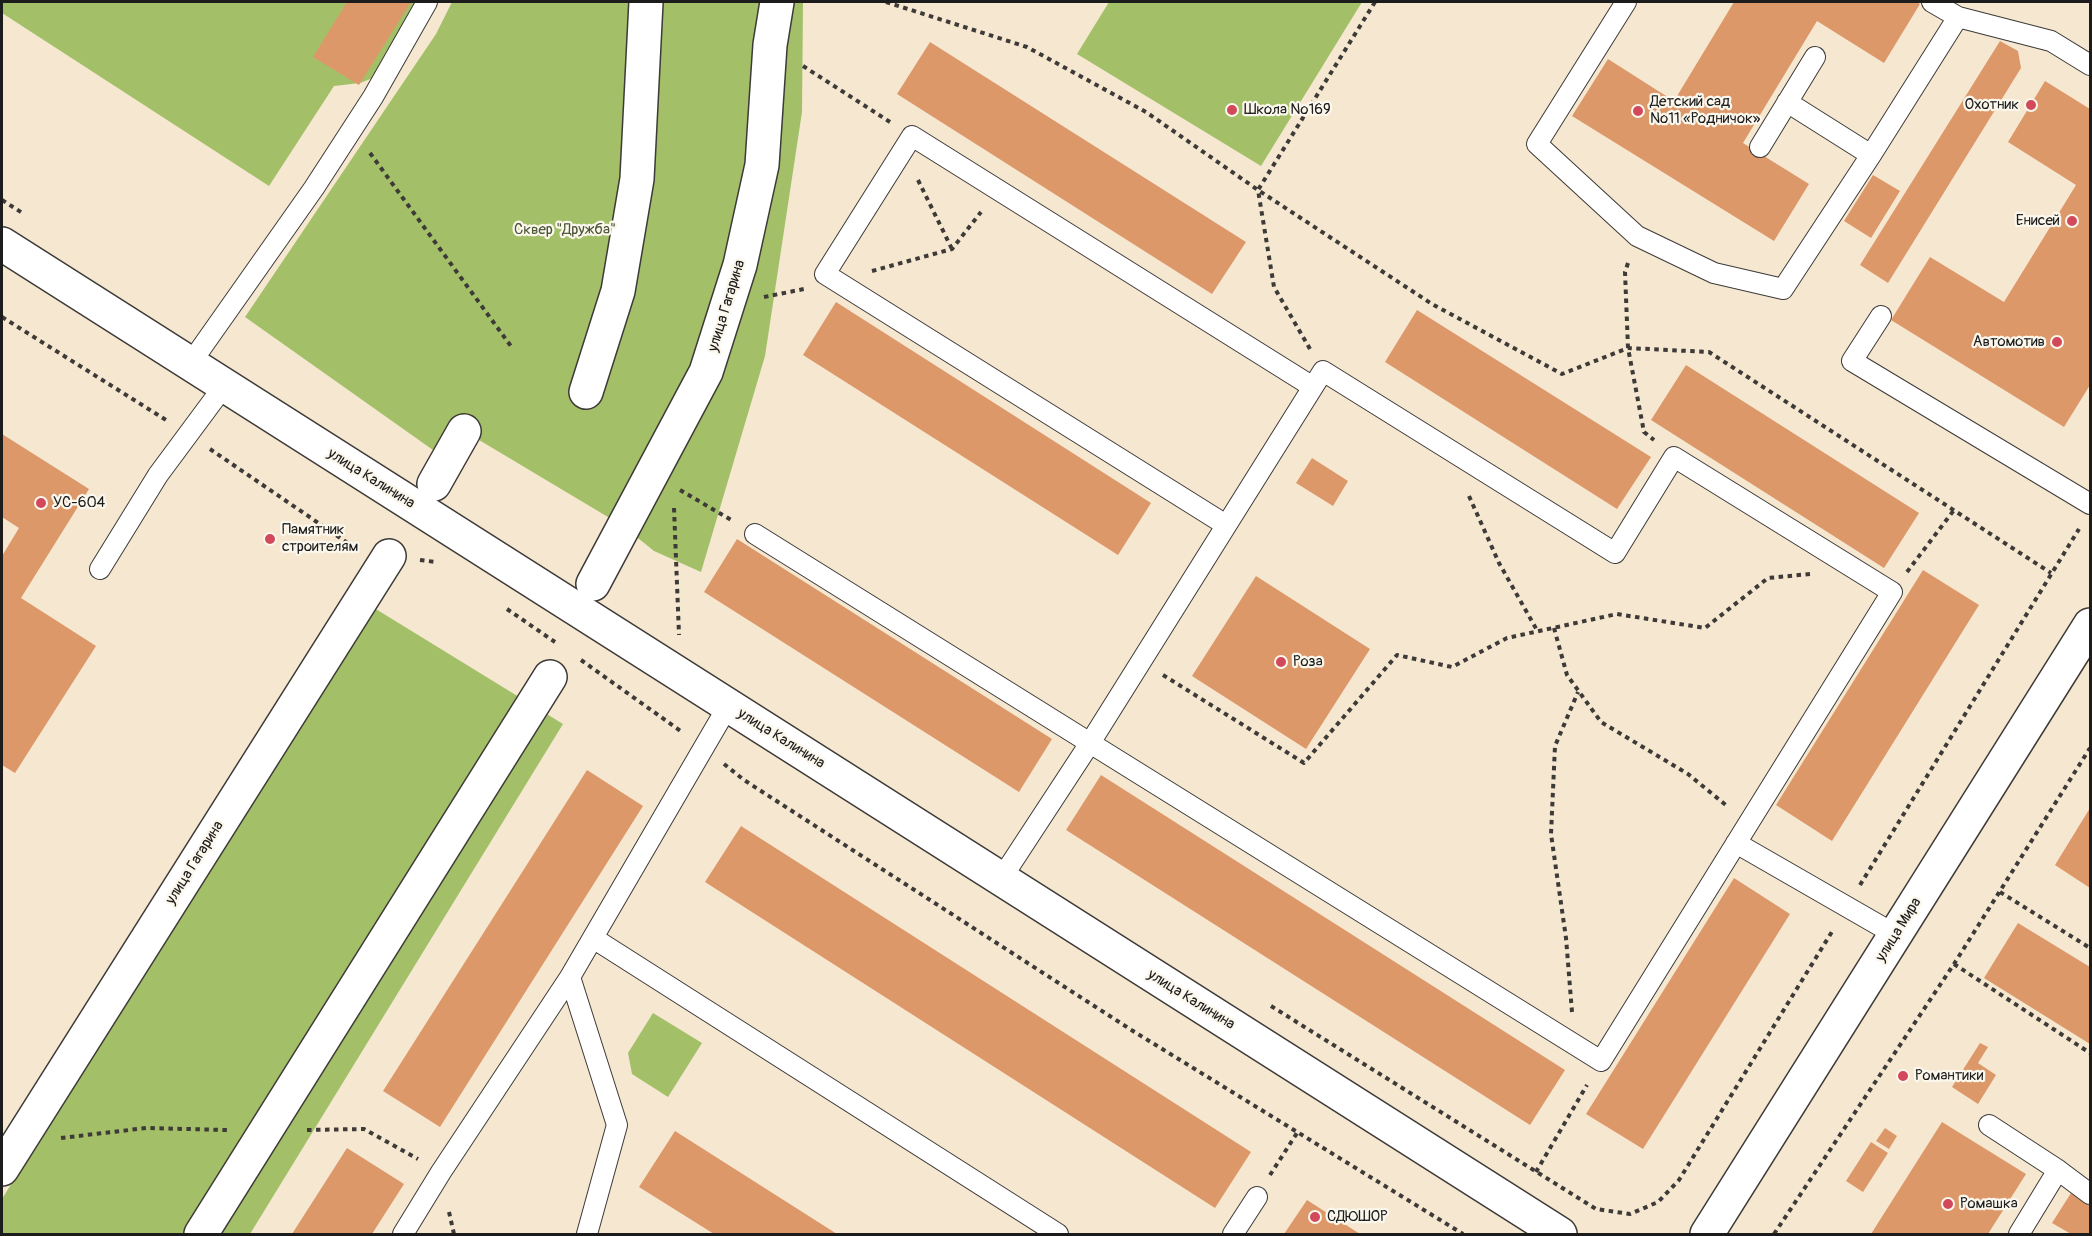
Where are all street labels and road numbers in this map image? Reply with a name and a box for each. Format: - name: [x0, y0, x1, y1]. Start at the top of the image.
- street label: улица Гагарина: [704, 258, 750, 354]
- street label: улица Калинина: [324, 445, 418, 513]
- street label: улица Калинина: [734, 705, 828, 773]
- street label: улица Гагарина: [162, 818, 228, 908]
- street label: улица Мира: [1872, 895, 1926, 965]
- street label: улица Калинина: [1144, 966, 1238, 1034]

